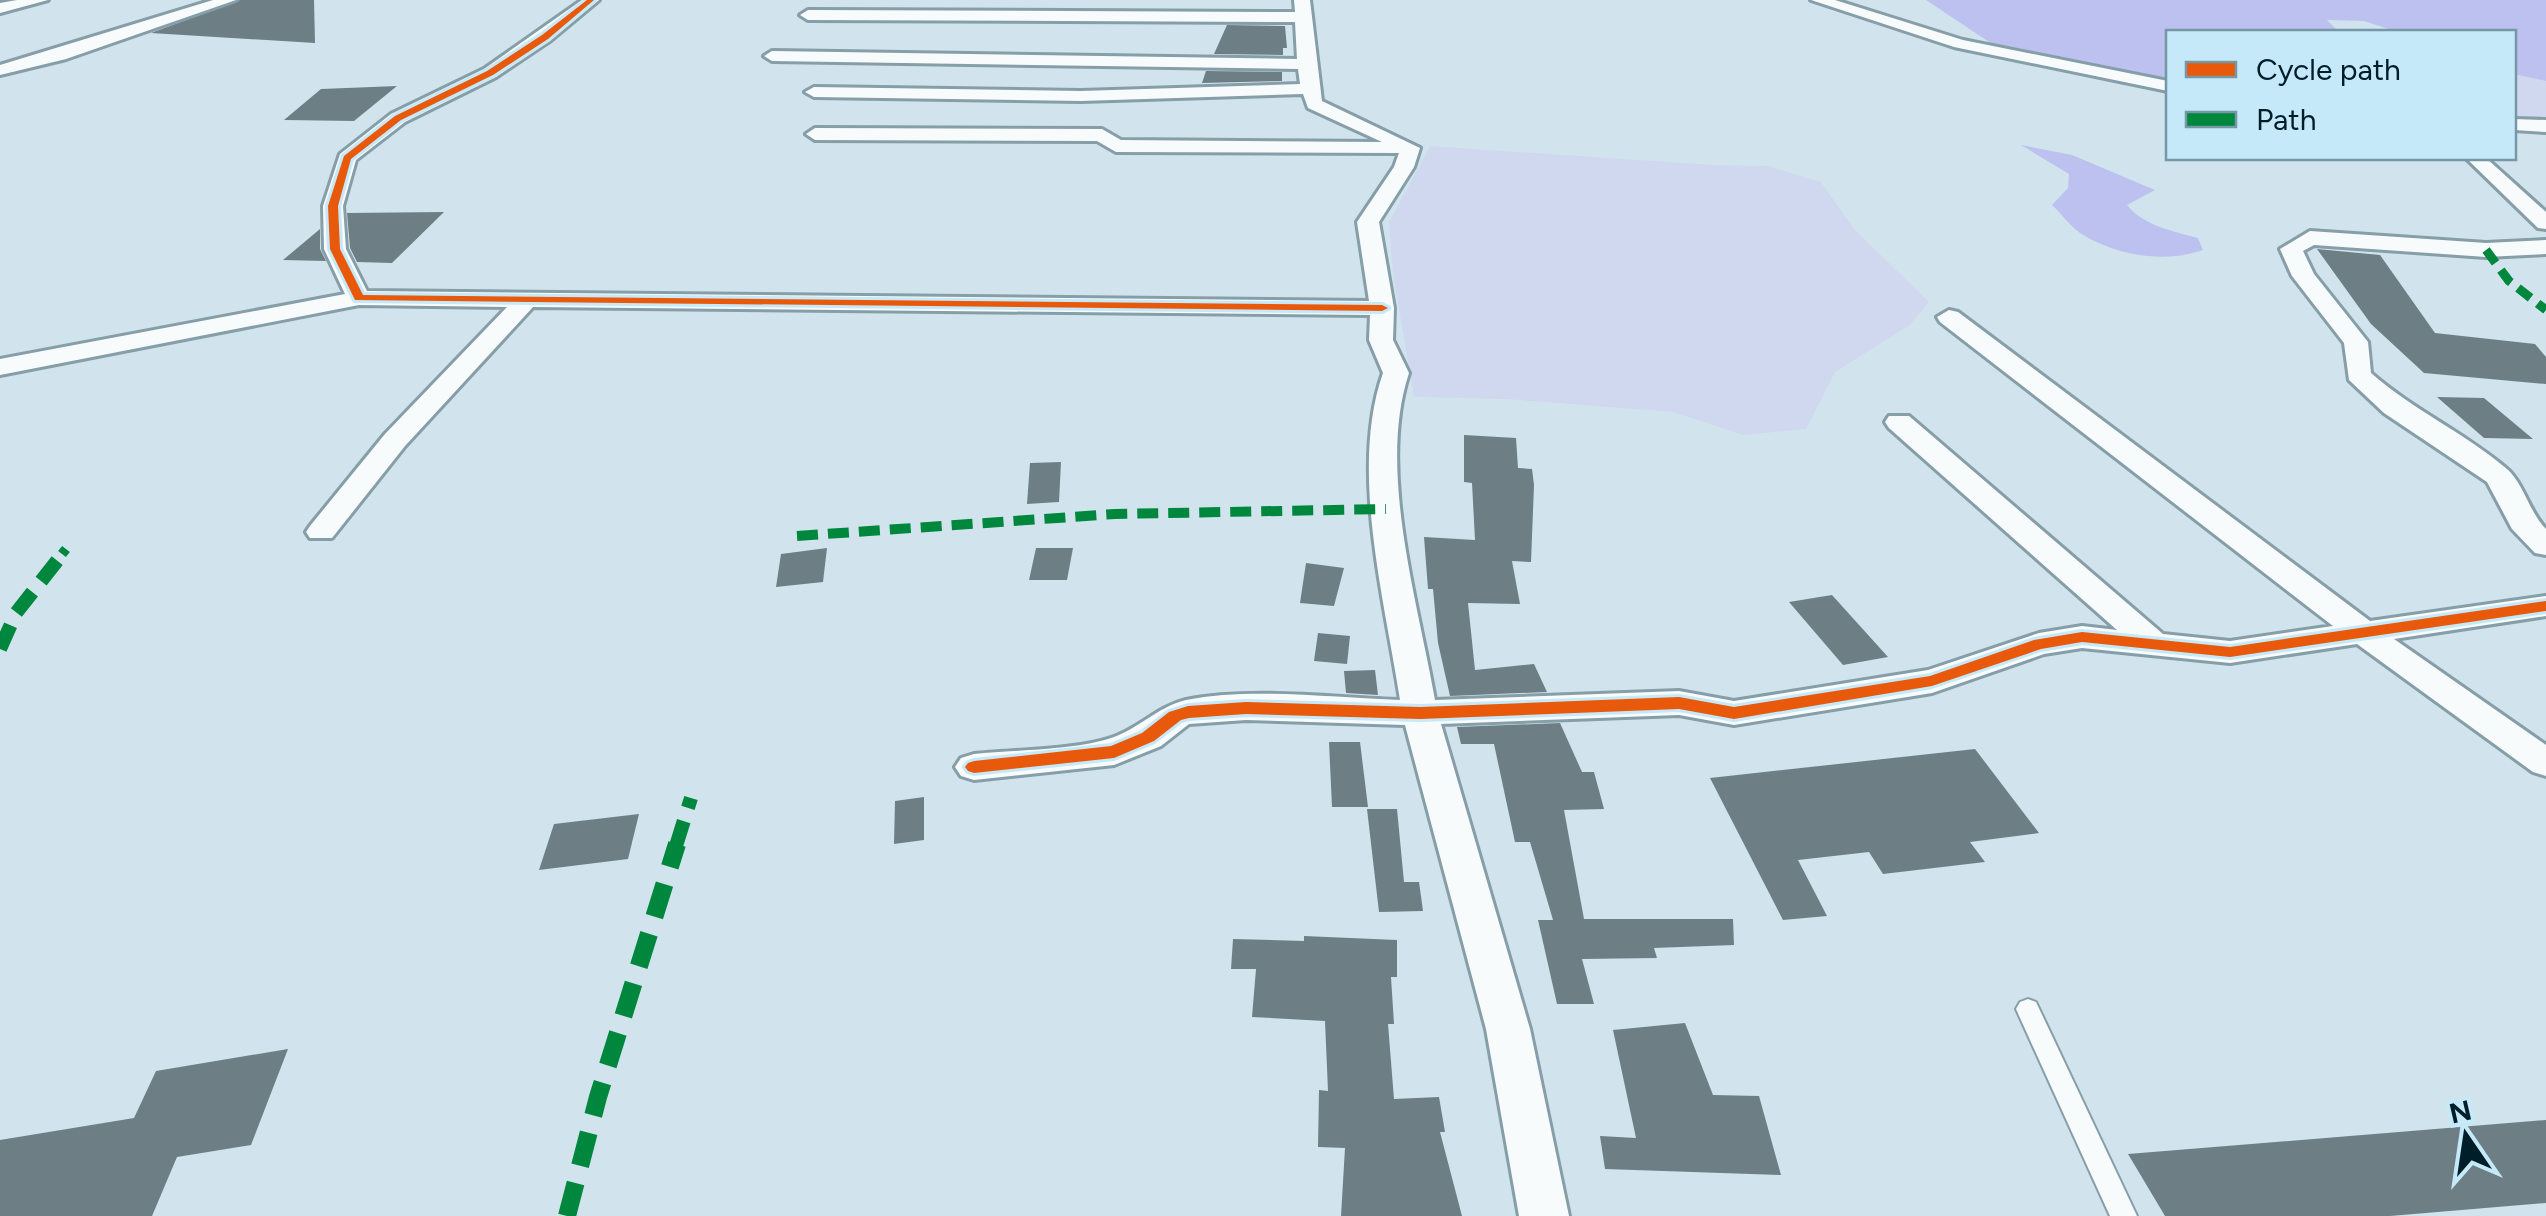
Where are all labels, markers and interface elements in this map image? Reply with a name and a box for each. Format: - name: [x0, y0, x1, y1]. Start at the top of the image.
- legend: [2166, 30, 2516, 160]
- text: Cycle path: [2256, 51, 2401, 88]
- text: Path: [2256, 101, 2316, 138]
- north arrow: [2416, 1086, 2516, 1186]
- text: N: [2446, 1093, 2475, 1131]

